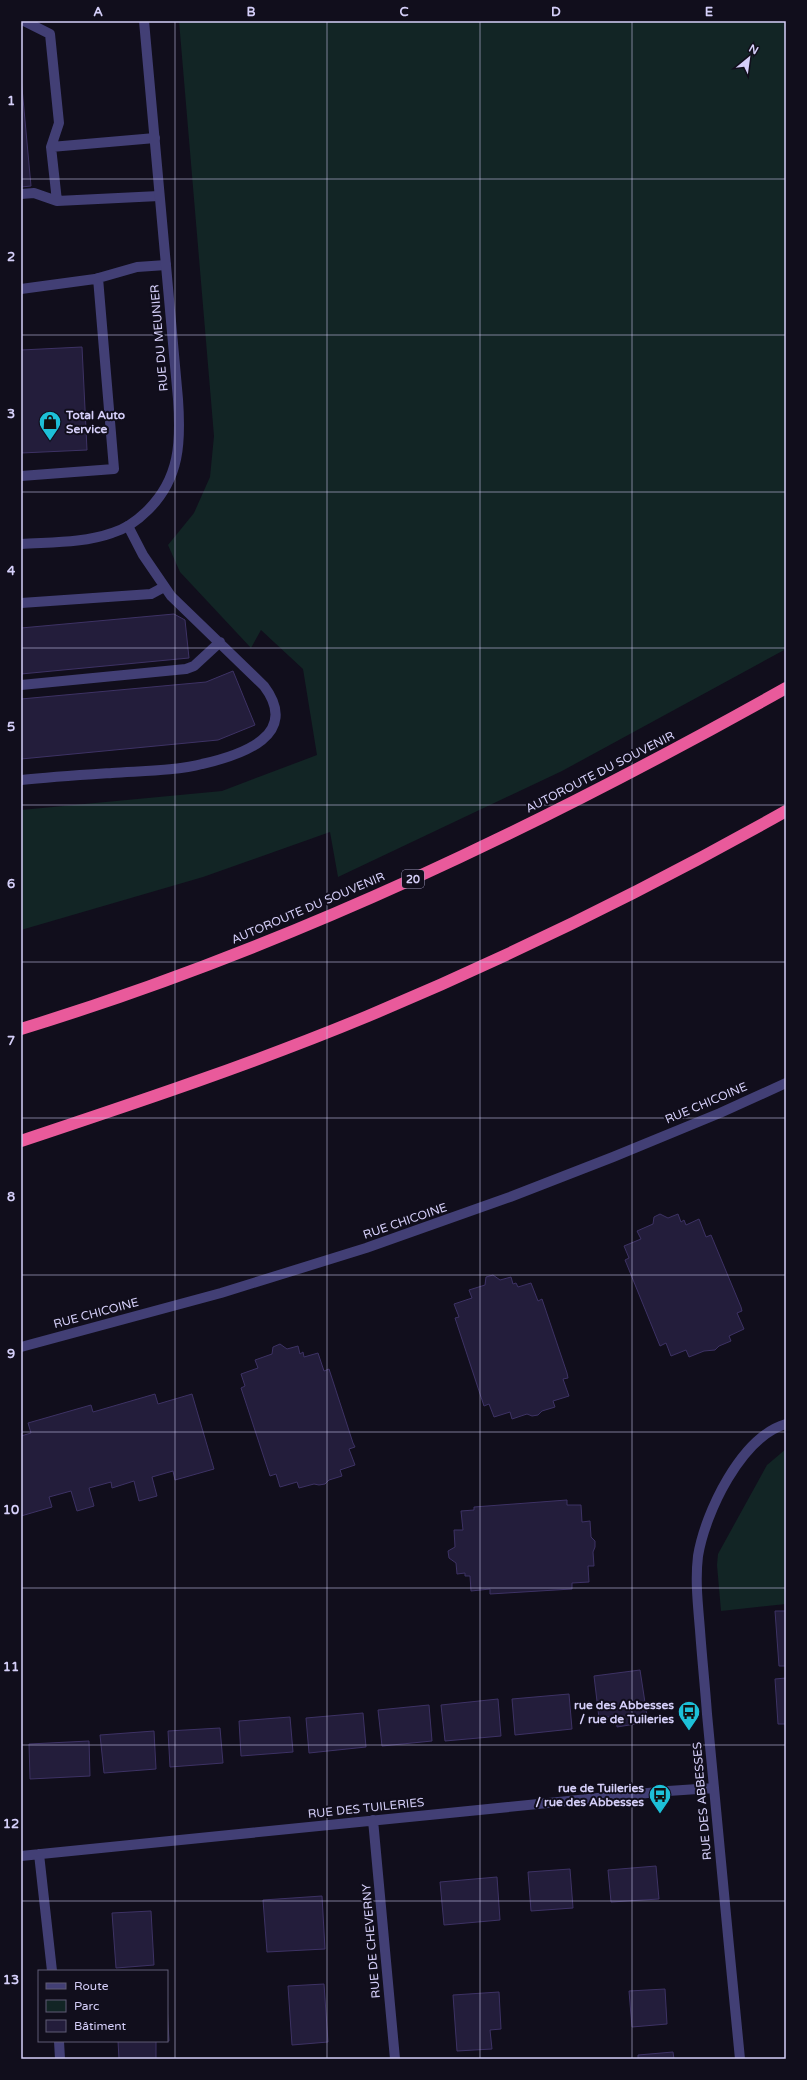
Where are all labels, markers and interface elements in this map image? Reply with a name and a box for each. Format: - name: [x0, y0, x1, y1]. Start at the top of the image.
- text: A: [93, 4, 103, 20]
- text: B: [246, 4, 256, 20]
- text: C: [399, 4, 409, 20]
- text: D: [551, 4, 561, 20]
- text: E: [705, 4, 713, 20]
- north arrow: [729, 38, 769, 78]
- text: N: [747, 42, 761, 58]
- text: 1: [7, 93, 15, 109]
- text: 2: [7, 249, 15, 265]
- street label: RUE DU MEUNIER: [147, 284, 171, 392]
- text: 3: [7, 406, 15, 422]
- place label: Total Auto Service: [65, 408, 125, 436]
- shop icon: Total Auto Service: [37, 409, 63, 442]
- text: 4: [7, 563, 16, 579]
- text: 5: [7, 719, 15, 735]
- street label: AUTOROUTE DU SOUVENIR: [523, 728, 677, 816]
- street label: AUTOROUTE DU SOUVENIR: [229, 869, 387, 947]
- road number: 20: [402, 870, 424, 888]
- text: 6: [7, 876, 15, 892]
- text: 7: [7, 1033, 15, 1049]
- street label: RUE CHICOINE: [663, 1079, 749, 1127]
- text: 8: [7, 1189, 15, 1205]
- street label: RUE CHICOINE: [361, 1200, 449, 1242]
- street label: RUE CHICOINE: [52, 1295, 141, 1331]
- text: 9: [7, 1346, 15, 1362]
- text: 10: [3, 1502, 19, 1518]
- text: 11: [3, 1659, 19, 1675]
- place label: rue des Abbesses / rue de Tuileries: [574, 1698, 674, 1726]
- bus stop icon: rue des Abbesses / rue de Tuileries: [676, 1699, 702, 1732]
- street label: RUE DES ABBESSES: [690, 1741, 714, 1861]
- place label: rue de Tuileries / rue des Abbesses: [536, 1781, 644, 1809]
- bus stop icon: rue de Tuileries / rue des Abbesses: [647, 1782, 673, 1815]
- street label: RUE DES TUILERIES: [307, 1795, 425, 1821]
- text: 12: [3, 1816, 19, 1832]
- street label: RUE DE CHEVERNY: [359, 1883, 383, 1999]
- legend: [38, 1970, 168, 2042]
- text: 13: [3, 1972, 19, 1988]
- text: Route: [74, 1979, 109, 1993]
- text: Parc: [74, 1999, 99, 2013]
- text: Bâtiment: [74, 2019, 126, 2033]

